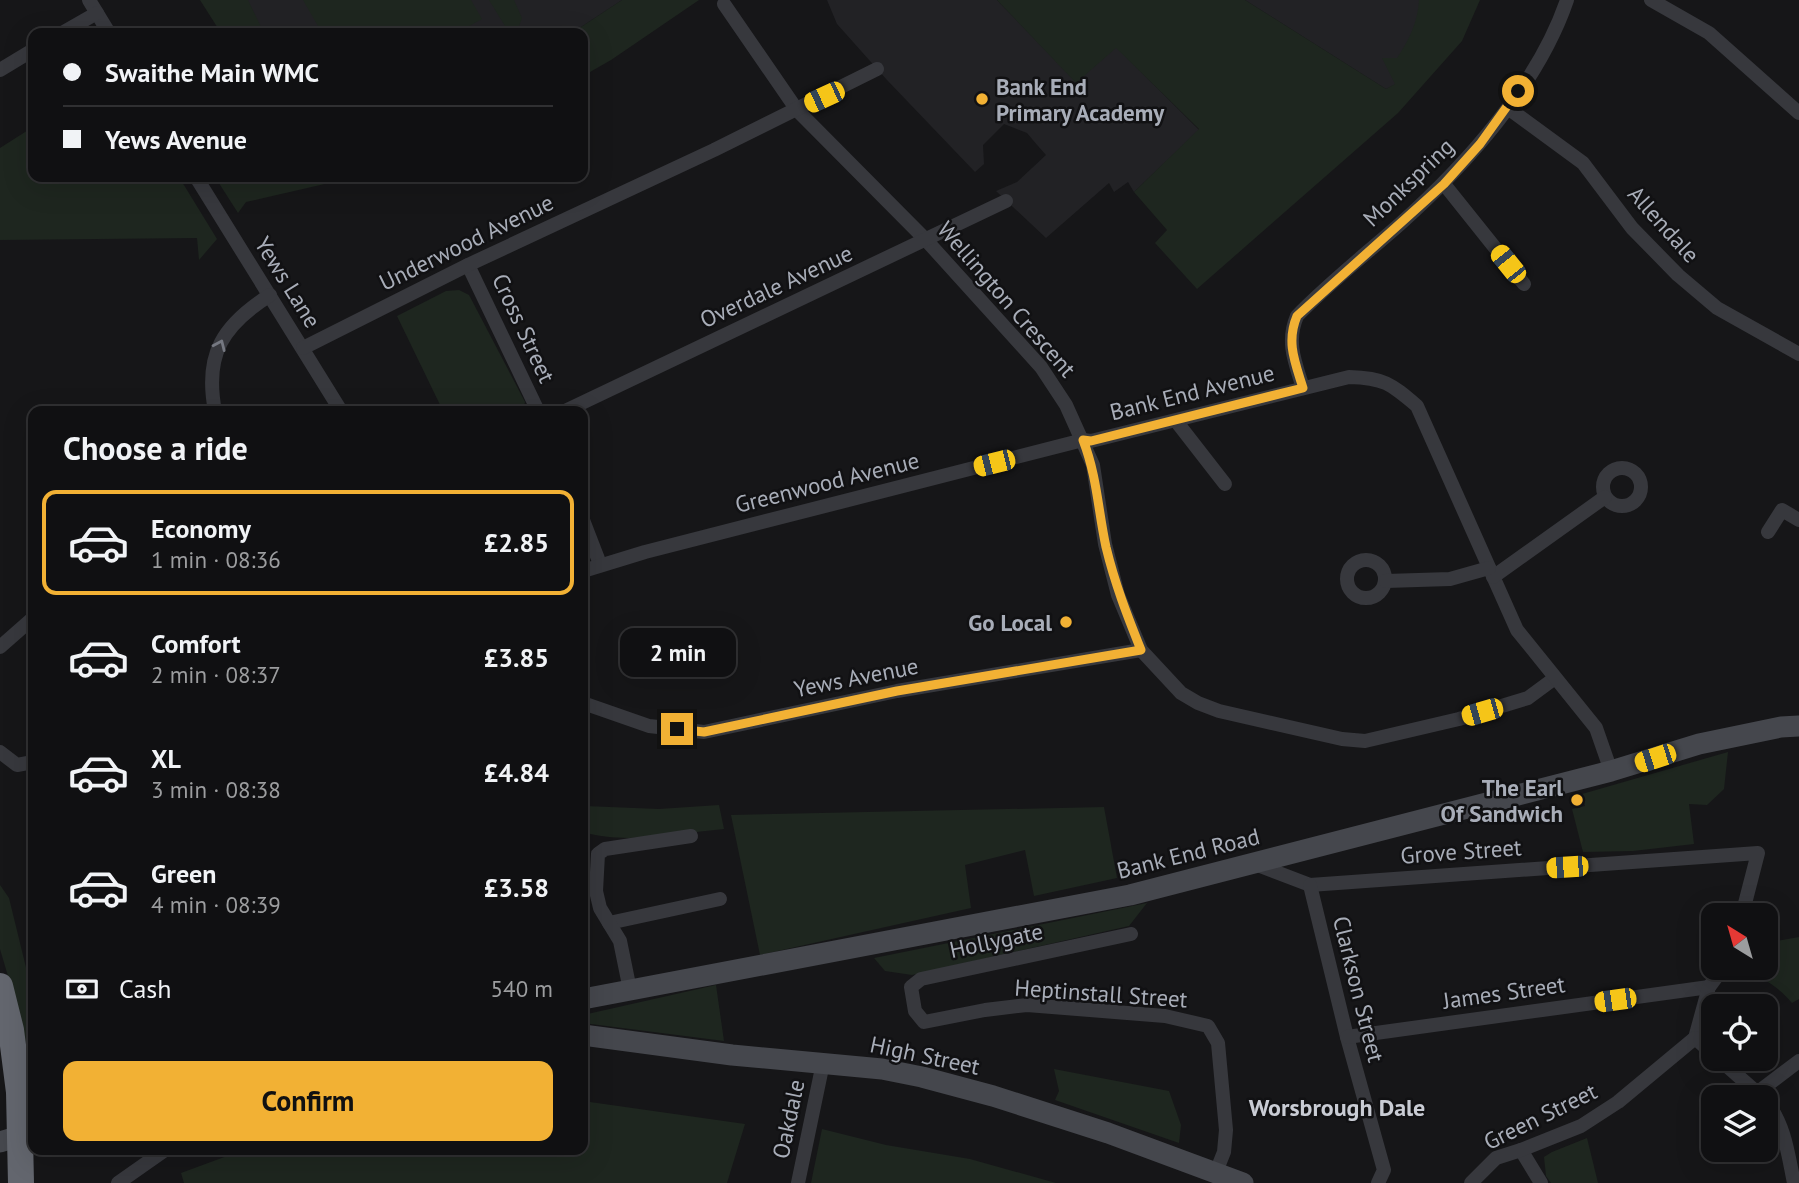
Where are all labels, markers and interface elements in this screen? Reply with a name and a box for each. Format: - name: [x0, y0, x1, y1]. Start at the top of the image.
- text: Swaithe Main WMC: [105, 56, 319, 89]
- place label: Bank End Primary Academy: [996, 72, 1165, 127]
- route start: [1502, 75, 1534, 107]
- car: [801, 79, 848, 115]
- marker: Bank End Primary Academy: [974, 91, 990, 107]
- text: Yews Avenue: [105, 123, 247, 156]
- street label: Monkspring: [1357, 132, 1459, 232]
- street label: Allendale: [1622, 180, 1706, 268]
- street label: Underwood Avenue: [374, 187, 558, 297]
- street label: Wellington Crescent: [932, 215, 1083, 383]
- street label: Yews Lane: [249, 231, 327, 333]
- street label: Overdale Avenue: [695, 238, 857, 334]
- car: [1487, 241, 1530, 287]
- street label: Cross Street: [486, 269, 562, 387]
- one-way arrow: [212, 340, 226, 352]
- street label: Bank End Avenue: [1107, 358, 1277, 426]
- text: Choose a ride: [63, 427, 248, 469]
- street label: Greenwood Avenue: [732, 445, 922, 519]
- car: [972, 448, 1017, 478]
- icon: car: [67, 511, 130, 574]
- text: Economy: [151, 512, 251, 545]
- text: £2.85: [484, 526, 549, 559]
- text: 1 min · 08:36: [151, 545, 281, 574]
- place label: Go Local: [968, 608, 1052, 637]
- marker: Go Local: [1058, 614, 1074, 630]
- icon: car: [67, 626, 130, 689]
- text: Comfort: [151, 627, 241, 660]
- callout: 2 min: [619, 628, 735, 676]
- text: 2 min: [650, 638, 706, 667]
- text: £3.85: [484, 641, 549, 674]
- street label: Yews Avenue: [791, 651, 921, 703]
- text: 2 min · 08:37: [151, 660, 281, 689]
- car: [1459, 696, 1506, 728]
- route end: [661, 713, 693, 745]
- icon: car: [67, 741, 130, 804]
- text: XL: [151, 742, 181, 775]
- car: [1632, 742, 1679, 774]
- text: £4.84: [484, 756, 549, 789]
- place label: The Earl Of Sandwich: [1441, 773, 1563, 828]
- text: 3 min · 08:38: [151, 775, 281, 804]
- marker: The Earl Of Sandwich: [1569, 792, 1585, 808]
- street label: Bank End Road: [1114, 821, 1262, 885]
- street label: Grove Street: [1399, 832, 1523, 870]
- car: [1546, 855, 1589, 879]
- icon: car: [67, 856, 130, 919]
- text: Green: [151, 857, 216, 890]
- text: £3.58: [484, 871, 549, 904]
- text: 4 min · 08:39: [151, 890, 281, 919]
- north arrow: [1701, 903, 1778, 980]
- map controls: [1701, 903, 1778, 1162]
- street label: Clarkson Street: [1327, 913, 1391, 1065]
- street label: Hollygate: [947, 916, 1045, 964]
- street label: James Street: [1440, 969, 1567, 1015]
- icon: cash: [63, 970, 101, 1008]
- text: Cash: [119, 972, 171, 1005]
- street label: Heptinstall Street: [1014, 972, 1189, 1014]
- text: 540 m: [491, 974, 553, 1003]
- car: [1593, 987, 1638, 1013]
- button: locate: [1701, 994, 1778, 1071]
- street label: High Street: [867, 1029, 983, 1081]
- button: Confirm: [63, 1061, 553, 1141]
- street label: Green Street: [1479, 1076, 1602, 1156]
- street label: Oakdale: [765, 1077, 811, 1161]
- button: layers: [1701, 1085, 1778, 1162]
- district label: Worsbrough Dale: [1249, 1092, 1425, 1123]

